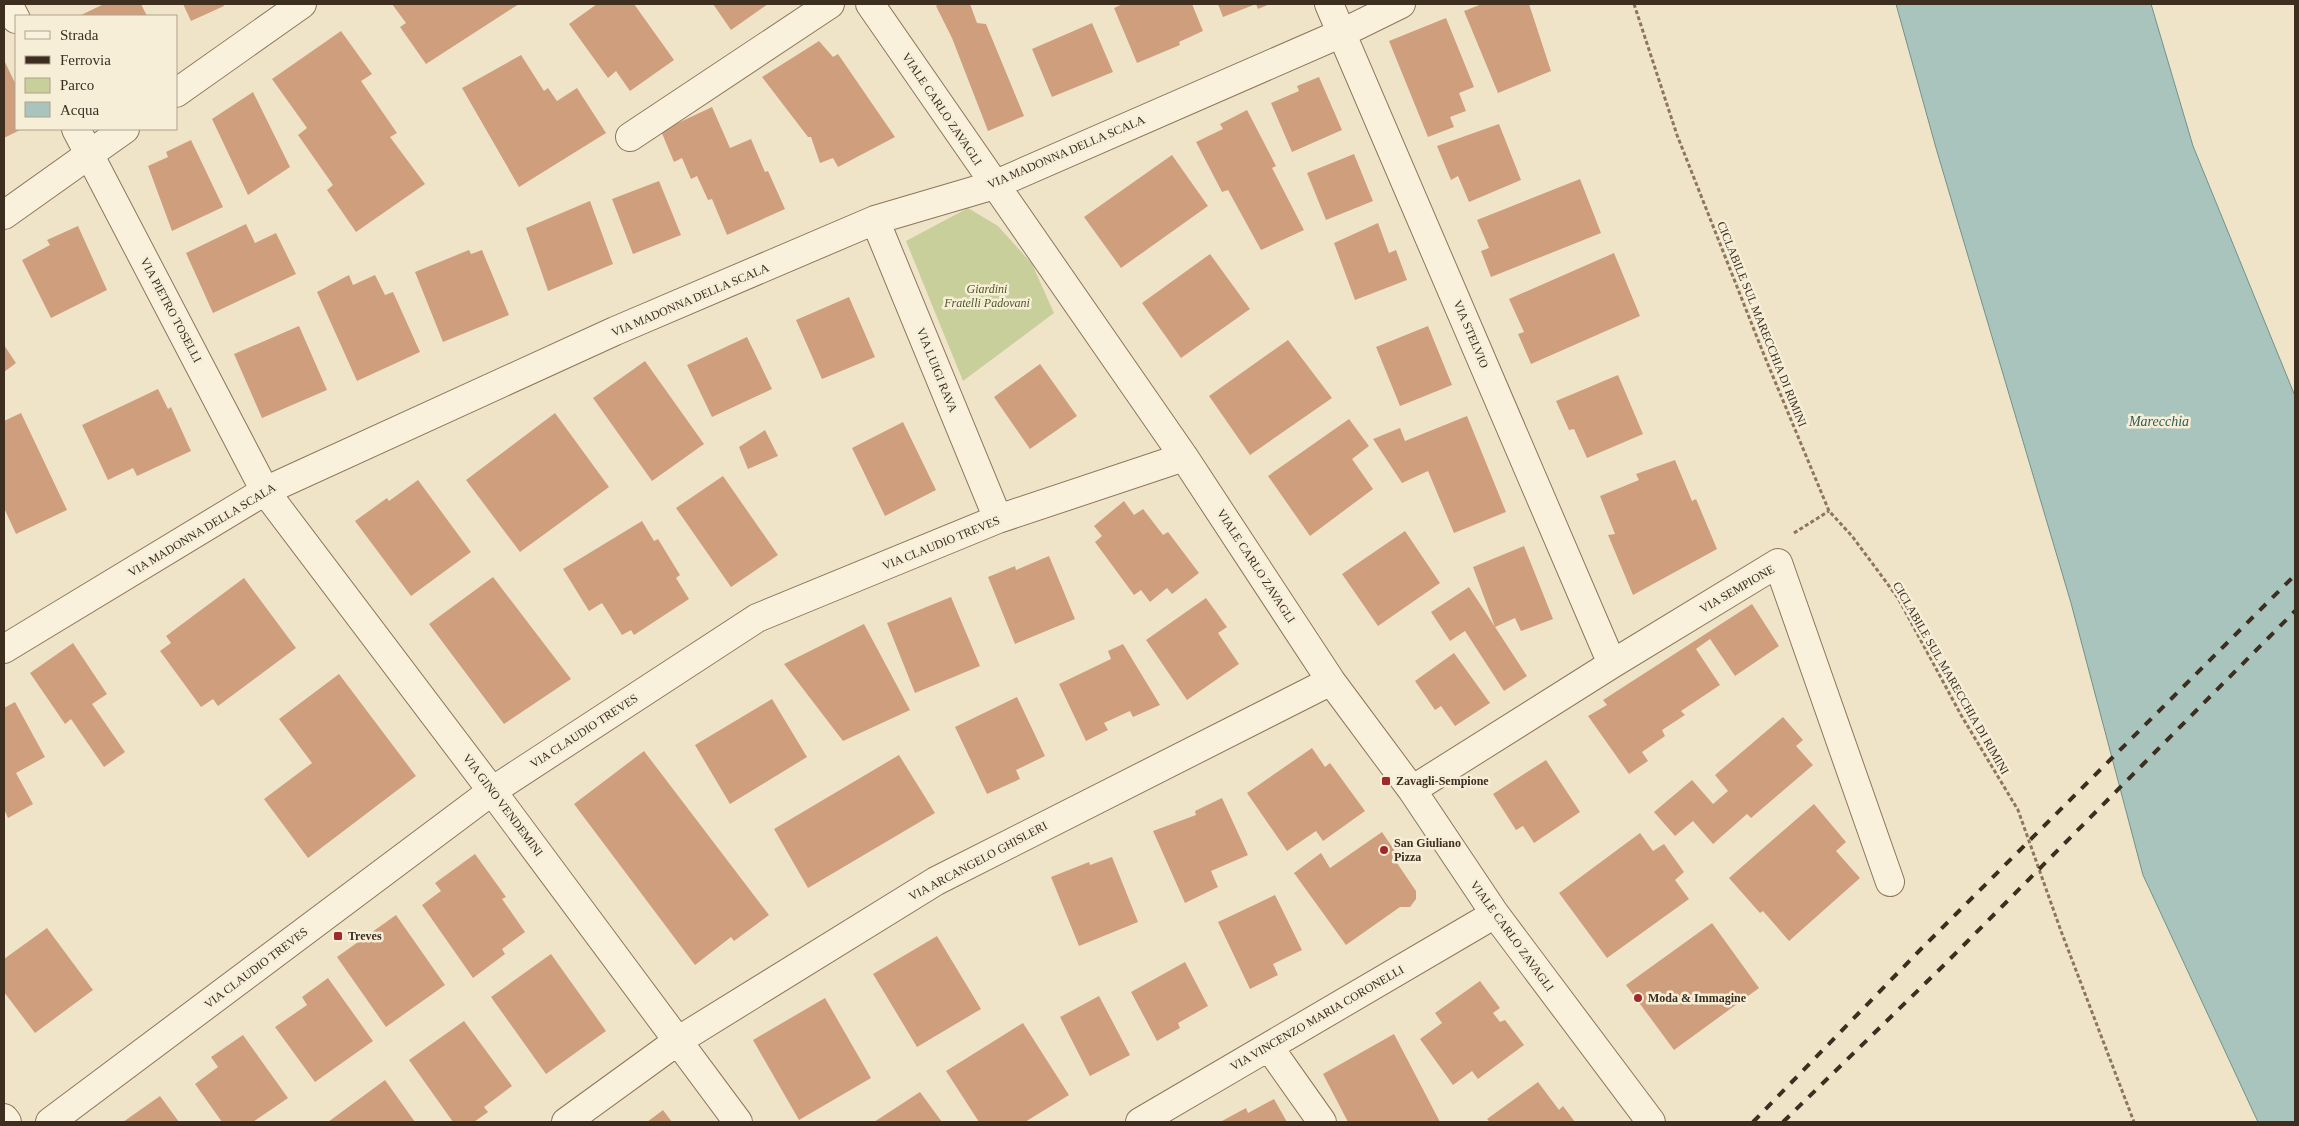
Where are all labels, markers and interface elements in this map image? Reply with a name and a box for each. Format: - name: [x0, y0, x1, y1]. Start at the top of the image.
- legend: [15, 15, 178, 130]
- text: Strada: [60, 27, 99, 43]
- street label: VIALE CARLO ZAVAGLI: [899, 50, 985, 168]
- text: Ferrovia: [60, 52, 111, 68]
- text: Parco: [60, 77, 94, 93]
- text: Acqua: [60, 102, 99, 118]
- street label: VIA MADONNA DELLA SCALA: [985, 112, 1147, 192]
- street label: CICLABILE SUL MARECCHIA DI RIMINI: [1714, 219, 1810, 429]
- street label: VIA PIETRO TOSELLI: [137, 255, 205, 365]
- street label: VIA MADONNA DELLA SCALA: [609, 260, 771, 340]
- park label: Giardini Fratelli Padovani: [943, 282, 1030, 310]
- street label: VIA STELVIO: [1450, 298, 1492, 370]
- street label: VIA LUIGI RAVA: [914, 326, 961, 415]
- water label: Marecchia: [2128, 414, 2189, 429]
- street label: VIA MADONNA DELLA SCALA: [126, 480, 279, 580]
- street label: VIALE CARLO ZAVAGLI: [1214, 506, 1298, 626]
- street label: VIA CLAUDIO TREVES: [880, 513, 1002, 573]
- street label: VIA SEMPIONE: [1697, 562, 1777, 616]
- street label: CICLABILE SUL MARECCHIA DI RIMINI: [1890, 579, 2012, 777]
- street label: VIA CLAUDIO TREVES: [527, 691, 641, 771]
- street label: VIA GINO VENDEMINI: [460, 751, 546, 859]
- place label: Zavagli-Sempione: [1396, 774, 1489, 788]
- marker: Zavagli-Sempione: [1380, 775, 1392, 787]
- street label: VIA ARCANGELO GHISLERI: [906, 819, 1050, 903]
- place label: San Giuliano Pizza: [1394, 836, 1461, 864]
- marker: San Giuliano Pizza: [1378, 844, 1390, 856]
- street label: VIALE CARLO ZAVAGLI: [1467, 878, 1557, 994]
- street label: VIA CLAUDIO TREVES: [202, 925, 310, 1011]
- place label: Treves: [348, 929, 382, 943]
- marker: Treves: [332, 930, 344, 942]
- street label: VIA VINCENZO MARIA CORONELLI: [1228, 962, 1406, 1074]
- place label: Moda & Immagine: [1648, 991, 1747, 1005]
- marker: Moda & Immagine: [1632, 992, 1644, 1004]

